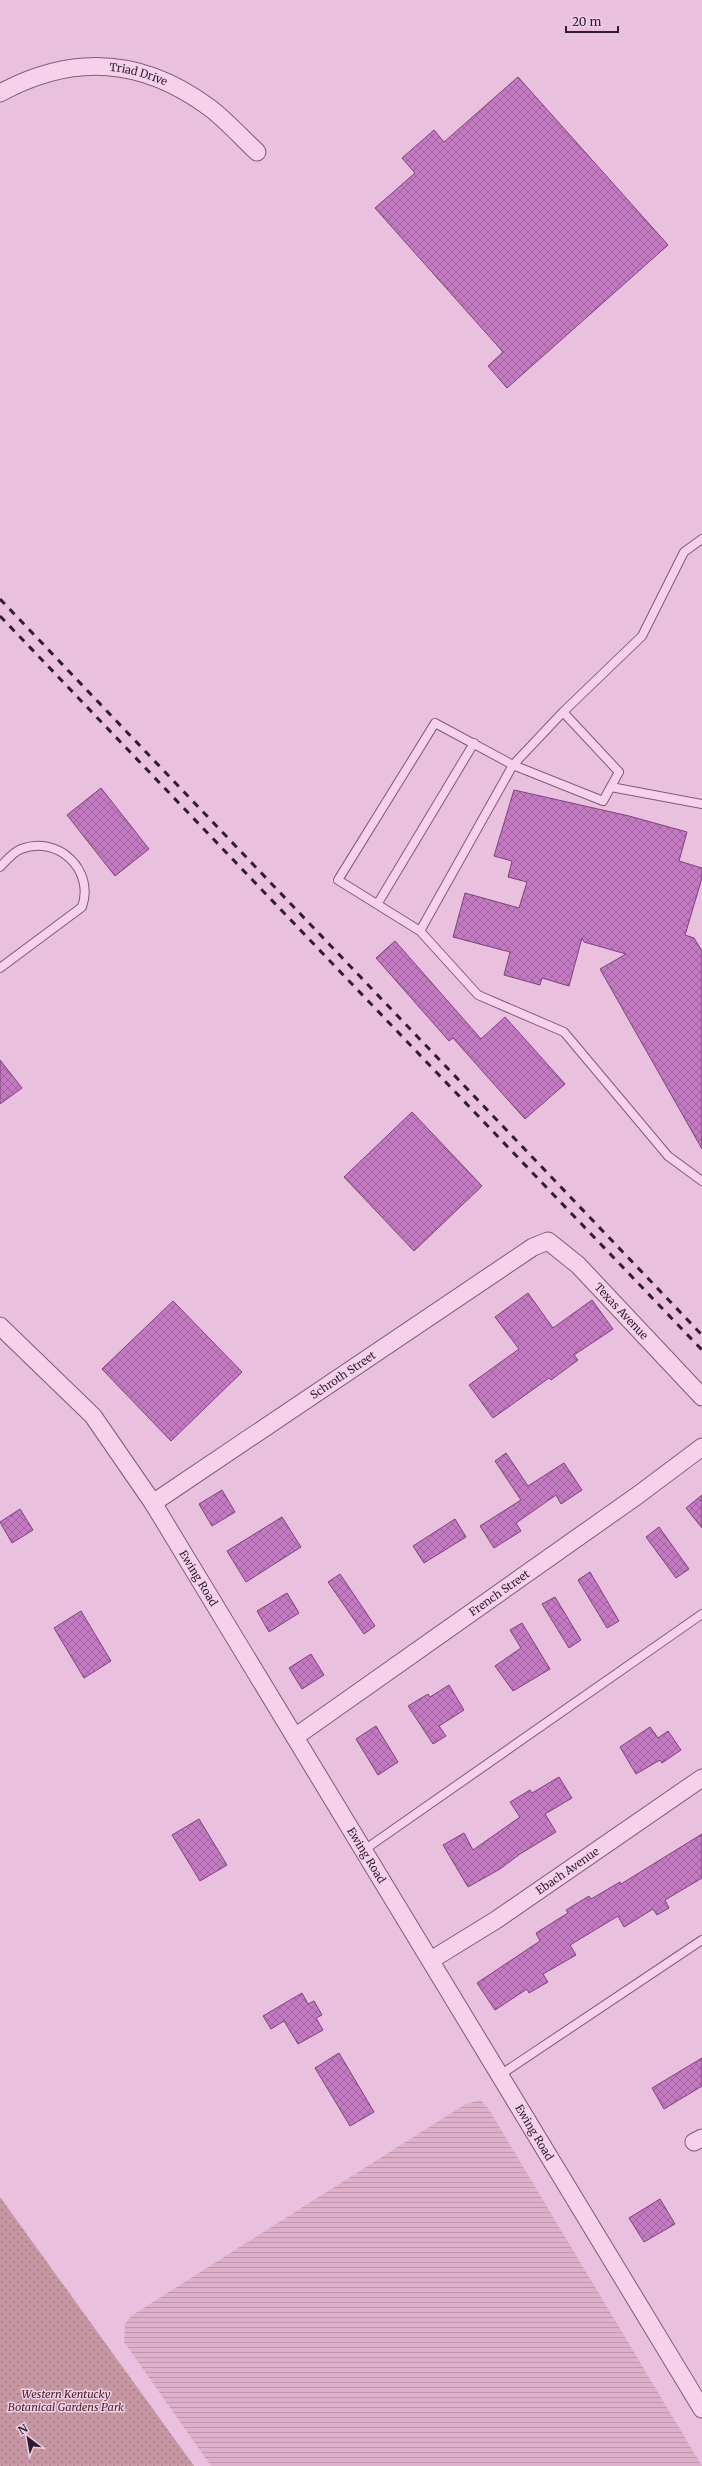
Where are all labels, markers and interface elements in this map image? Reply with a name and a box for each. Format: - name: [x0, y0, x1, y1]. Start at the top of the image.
- scale bar: [566, 8, 618, 34]
- text: 20 m: [572, 14, 601, 29]
- street label: Triad Drive: [109, 60, 170, 89]
- street label: Texas Avenue: [591, 1280, 651, 1342]
- street label: Schroth Street: [307, 1348, 379, 1402]
- street label: Ewing Road: [176, 1548, 221, 1609]
- street label: French Street: [466, 1566, 533, 1619]
- street label: Ewing Road: [344, 1825, 389, 1886]
- street label: Ebach Avenue: [533, 1844, 602, 1897]
- street label: Ewing Road: [512, 2102, 557, 2163]
- park label: Western Kentucky Botanical Gardens Park: [8, 2387, 124, 2414]
- north arrow: [8, 2418, 48, 2458]
- text: N: [16, 2421, 30, 2438]

